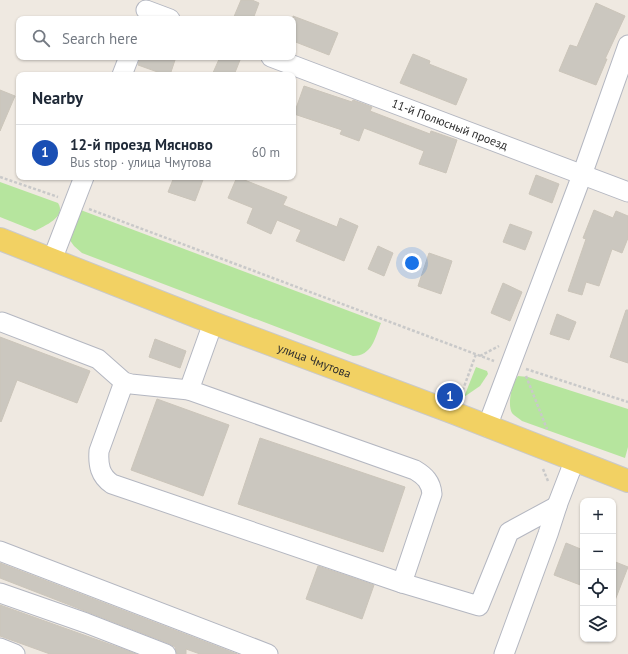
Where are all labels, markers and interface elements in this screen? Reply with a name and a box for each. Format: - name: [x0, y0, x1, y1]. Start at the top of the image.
- search box: [16, 16, 296, 60]
- icon: search: [30, 27, 52, 49]
- text: Search here: [62, 29, 138, 48]
- text: Nearby: [32, 87, 83, 109]
- street label: 11-й Полюсный проезд: [390, 95, 511, 153]
- text: 12-й проезд Мясново: [70, 135, 213, 154]
- text: 1: [41, 144, 49, 161]
- text: 60 m: [252, 144, 280, 161]
- text: Bus stop · улица Чмутова: [70, 154, 211, 171]
- your location: [402, 253, 422, 273]
- street label: улица Чмутова: [276, 340, 353, 381]
- pin: 1: [437, 381, 463, 411]
- map controls: [580, 498, 616, 642]
- button: +: [580, 498, 616, 534]
- button: −: [580, 534, 616, 570]
- button: locate: [580, 570, 616, 606]
- button: layers: [580, 606, 616, 642]

